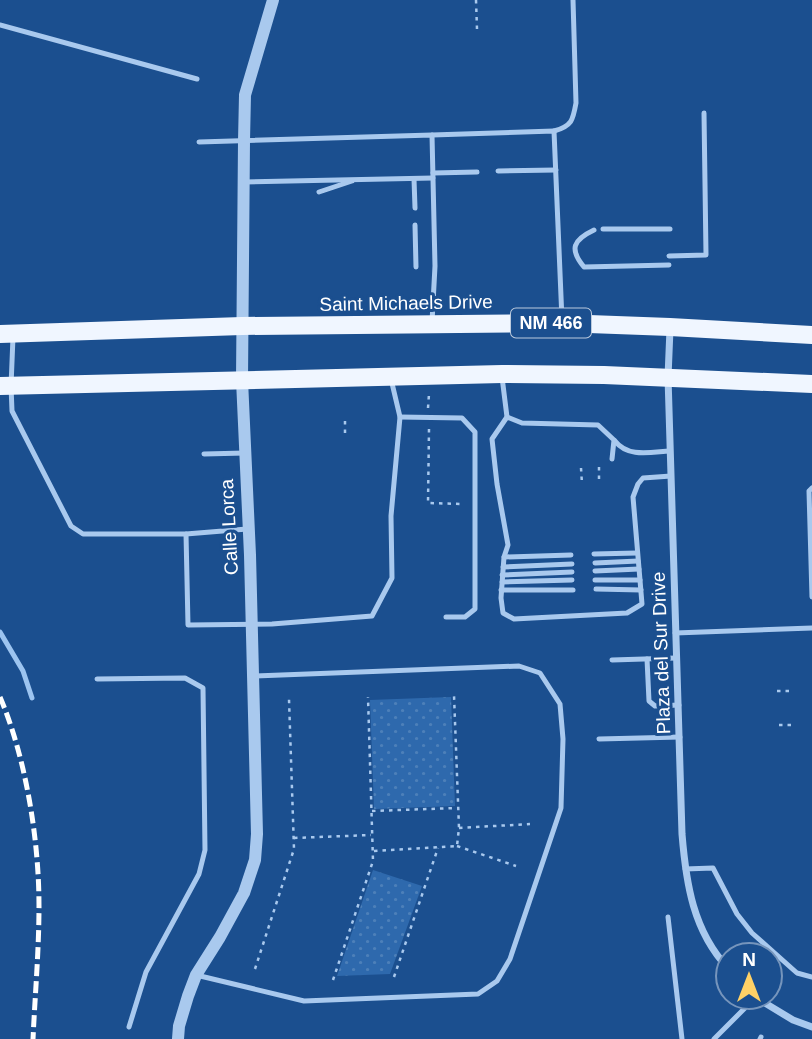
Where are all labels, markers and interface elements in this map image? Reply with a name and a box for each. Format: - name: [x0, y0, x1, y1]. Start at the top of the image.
- street label: Saint Michaels Drive: [319, 291, 493, 315]
- road number: NM 466: [511, 309, 591, 338]
- street label: Calle Lorca: [216, 478, 242, 576]
- street label: Plaza del Sur Drive: [648, 571, 674, 735]
- north arrow: [714, 941, 784, 1011]
- text: N: [742, 949, 756, 970]

